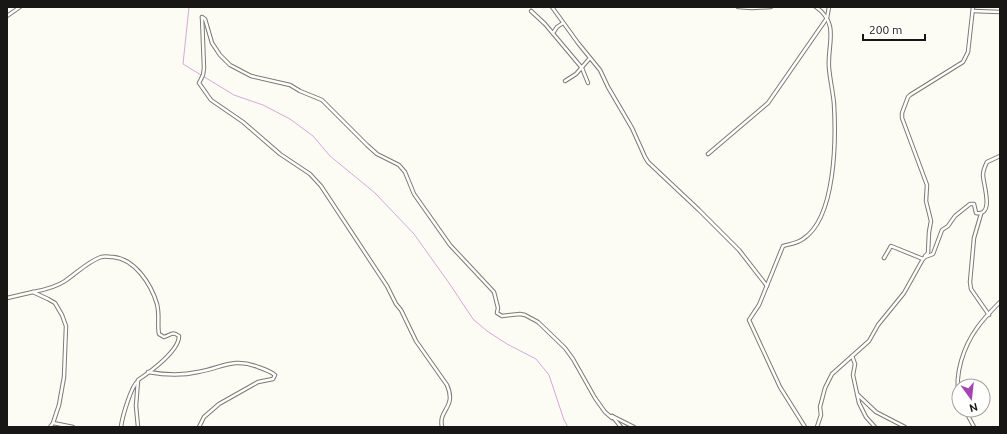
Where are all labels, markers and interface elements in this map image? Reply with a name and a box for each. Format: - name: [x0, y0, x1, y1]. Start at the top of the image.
- scale bar: [863, 16, 925, 42]
- text: 200 m: [869, 23, 902, 36]
- north arrow: [951, 378, 991, 418]
- text: N: [968, 401, 979, 415]

